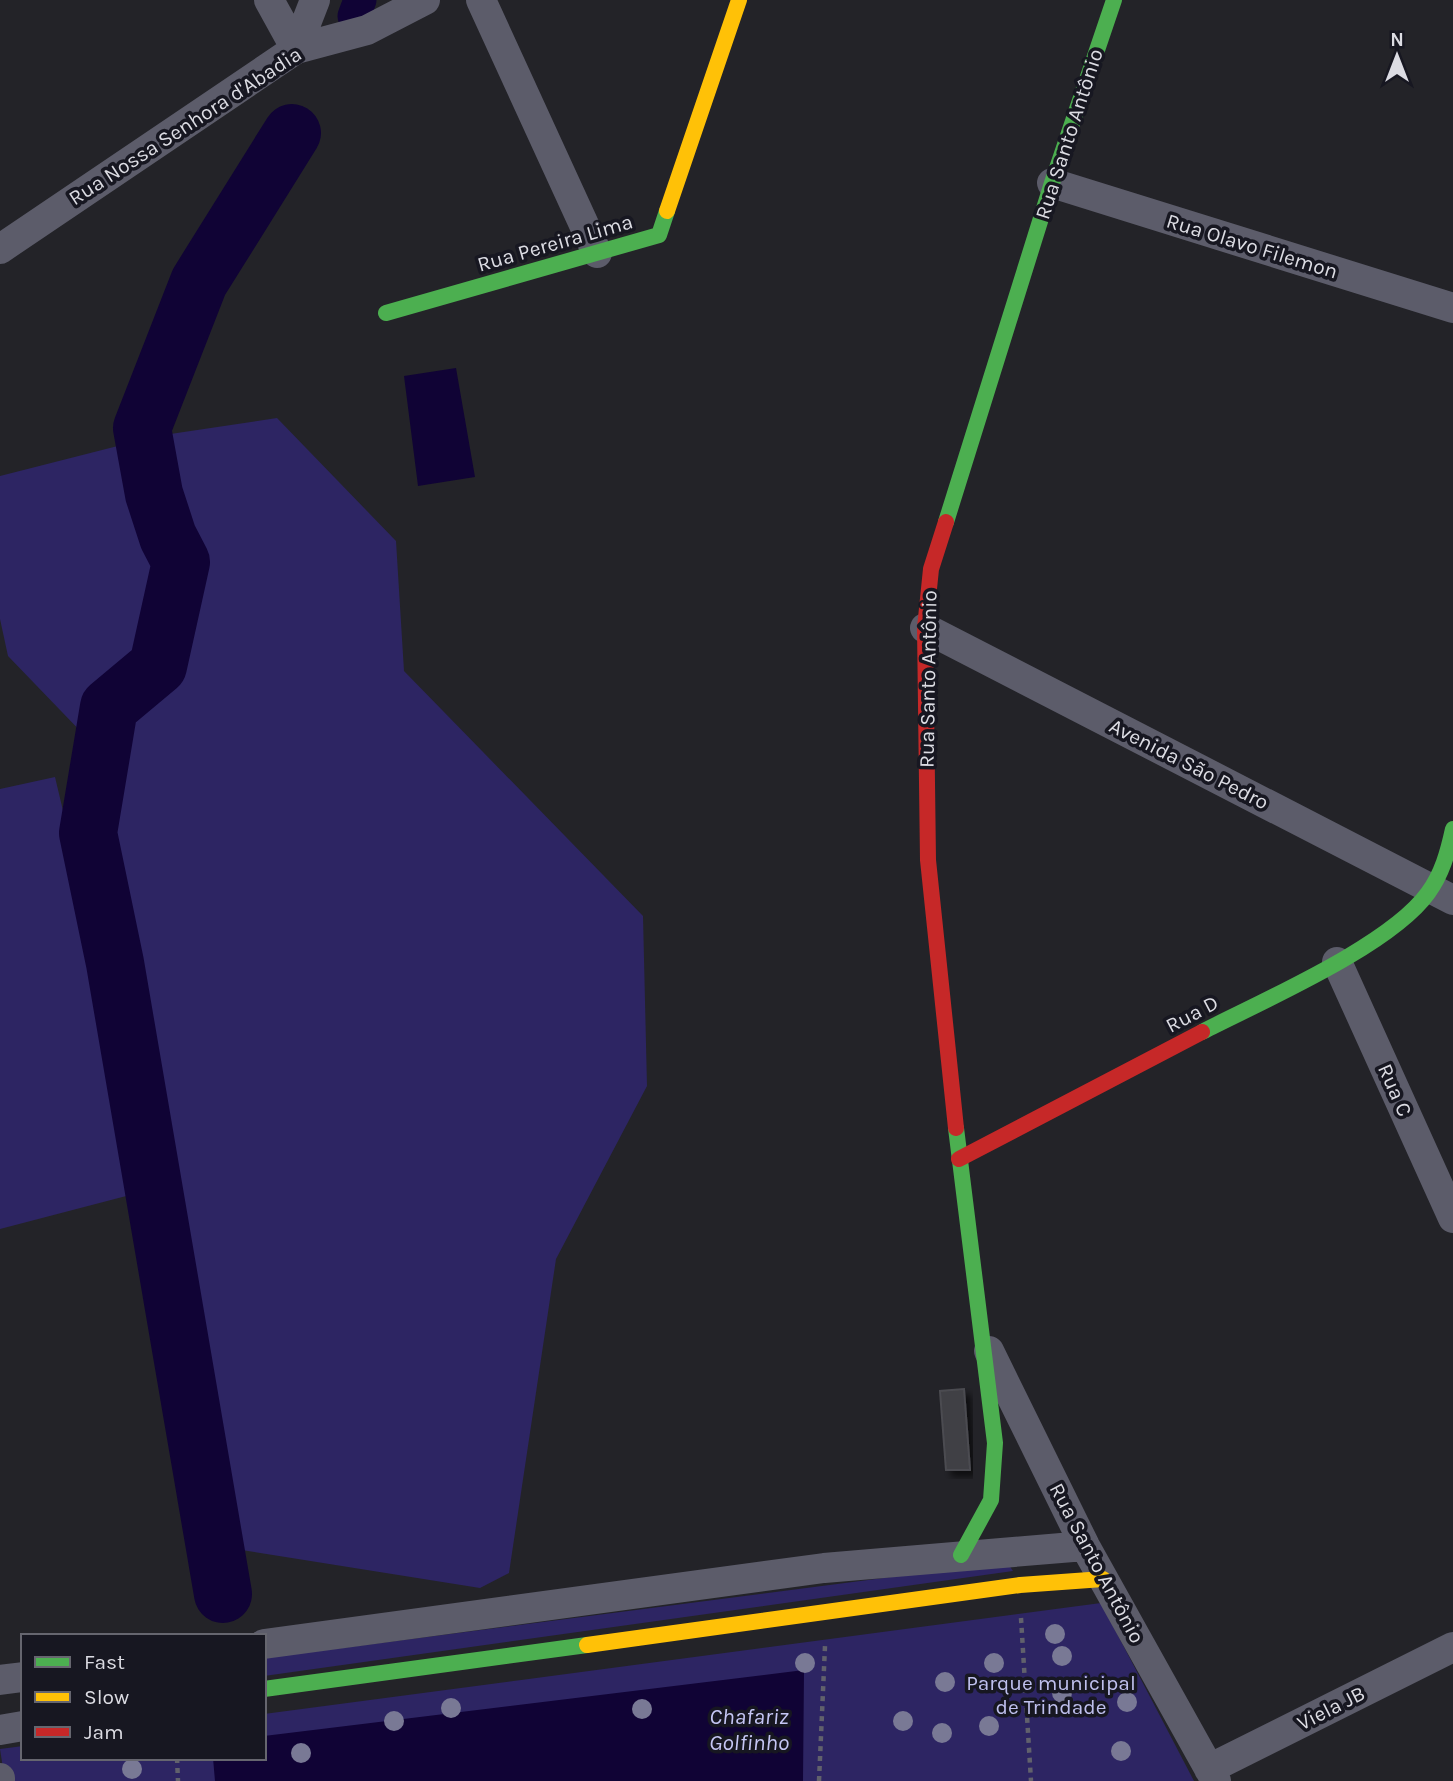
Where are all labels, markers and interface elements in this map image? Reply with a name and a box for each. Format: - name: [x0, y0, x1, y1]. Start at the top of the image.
- north arrow: [1362, 21, 1432, 91]
- text: N: [1390, 29, 1404, 51]
- street label: Rua Nossa Senhora d'Abadia: [64, 42, 306, 210]
- street label: Rua Santo Antônio: [1030, 46, 1108, 222]
- street label: Rua Pereira Lima: [475, 209, 635, 277]
- street label: Rua Olavo Filemon: [1163, 209, 1341, 283]
- street label: Rua Santo Antônio: [914, 590, 942, 768]
- street label: Avenida São Pedro: [1105, 713, 1273, 815]
- street label: Rua D: [1162, 990, 1222, 1038]
- street label: Rua C: [1373, 1060, 1417, 1120]
- street label: Rua Santo Antônio: [1045, 1479, 1149, 1647]
- legend: [21, 1634, 266, 1760]
- text: Fast: [84, 1650, 125, 1674]
- park label: Parque municipal de Trindade: [966, 1671, 1136, 1719]
- street label: Viela JB: [1293, 1681, 1369, 1735]
- text: Slow: [84, 1685, 129, 1709]
- water label: Chafariz Golfinho: [709, 1703, 789, 1756]
- text: Jam: [84, 1720, 124, 1744]

